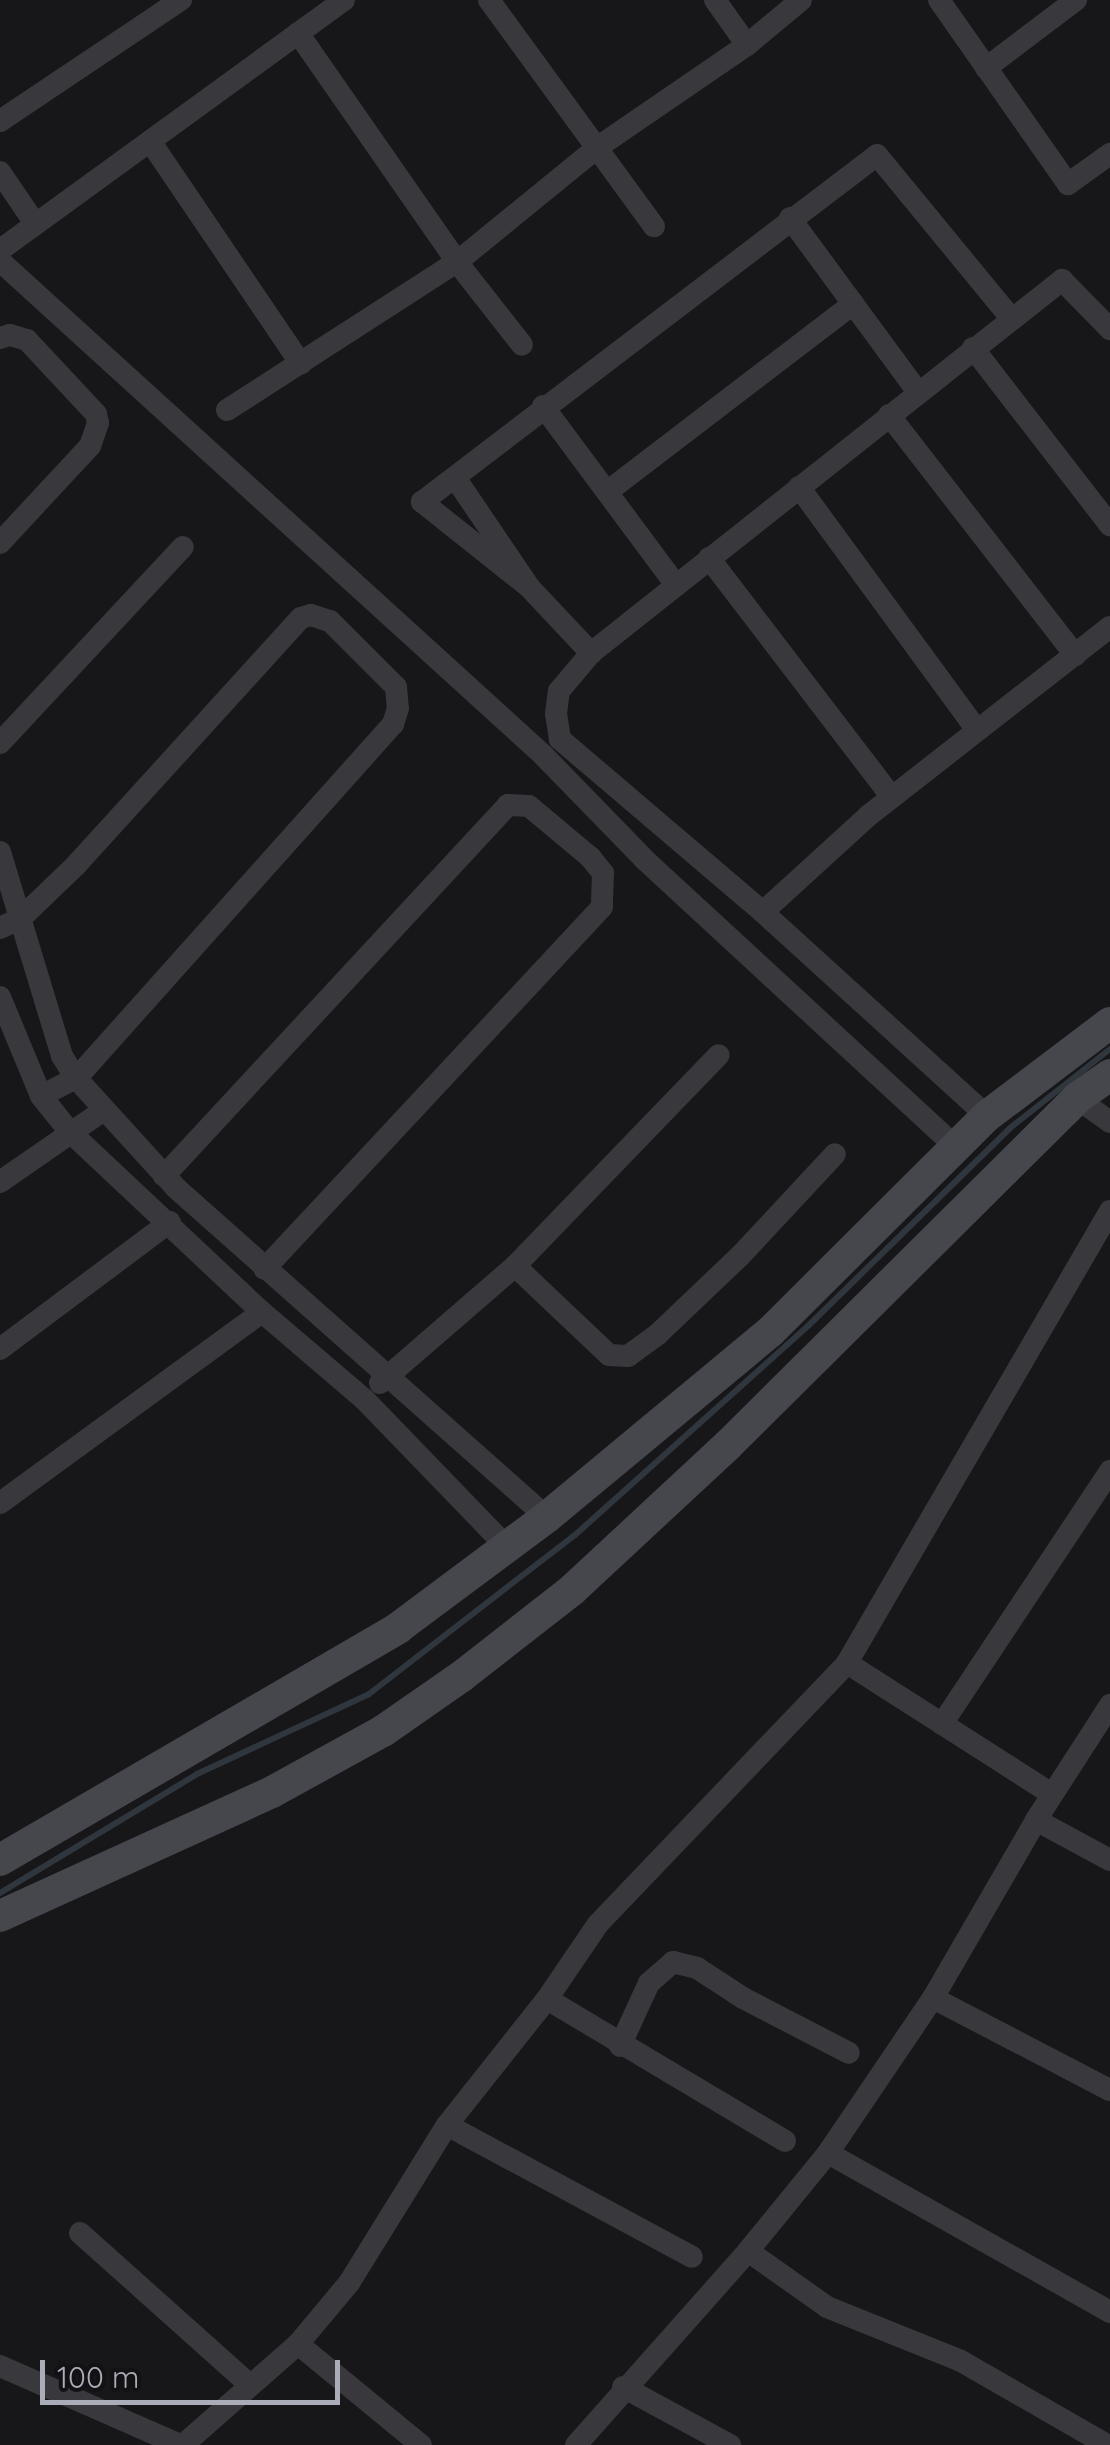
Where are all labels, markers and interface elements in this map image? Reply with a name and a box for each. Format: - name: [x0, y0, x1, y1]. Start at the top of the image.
- scale bar: [45, 2340, 345, 2402]
- text: 100 m: [57, 2358, 139, 2396]

